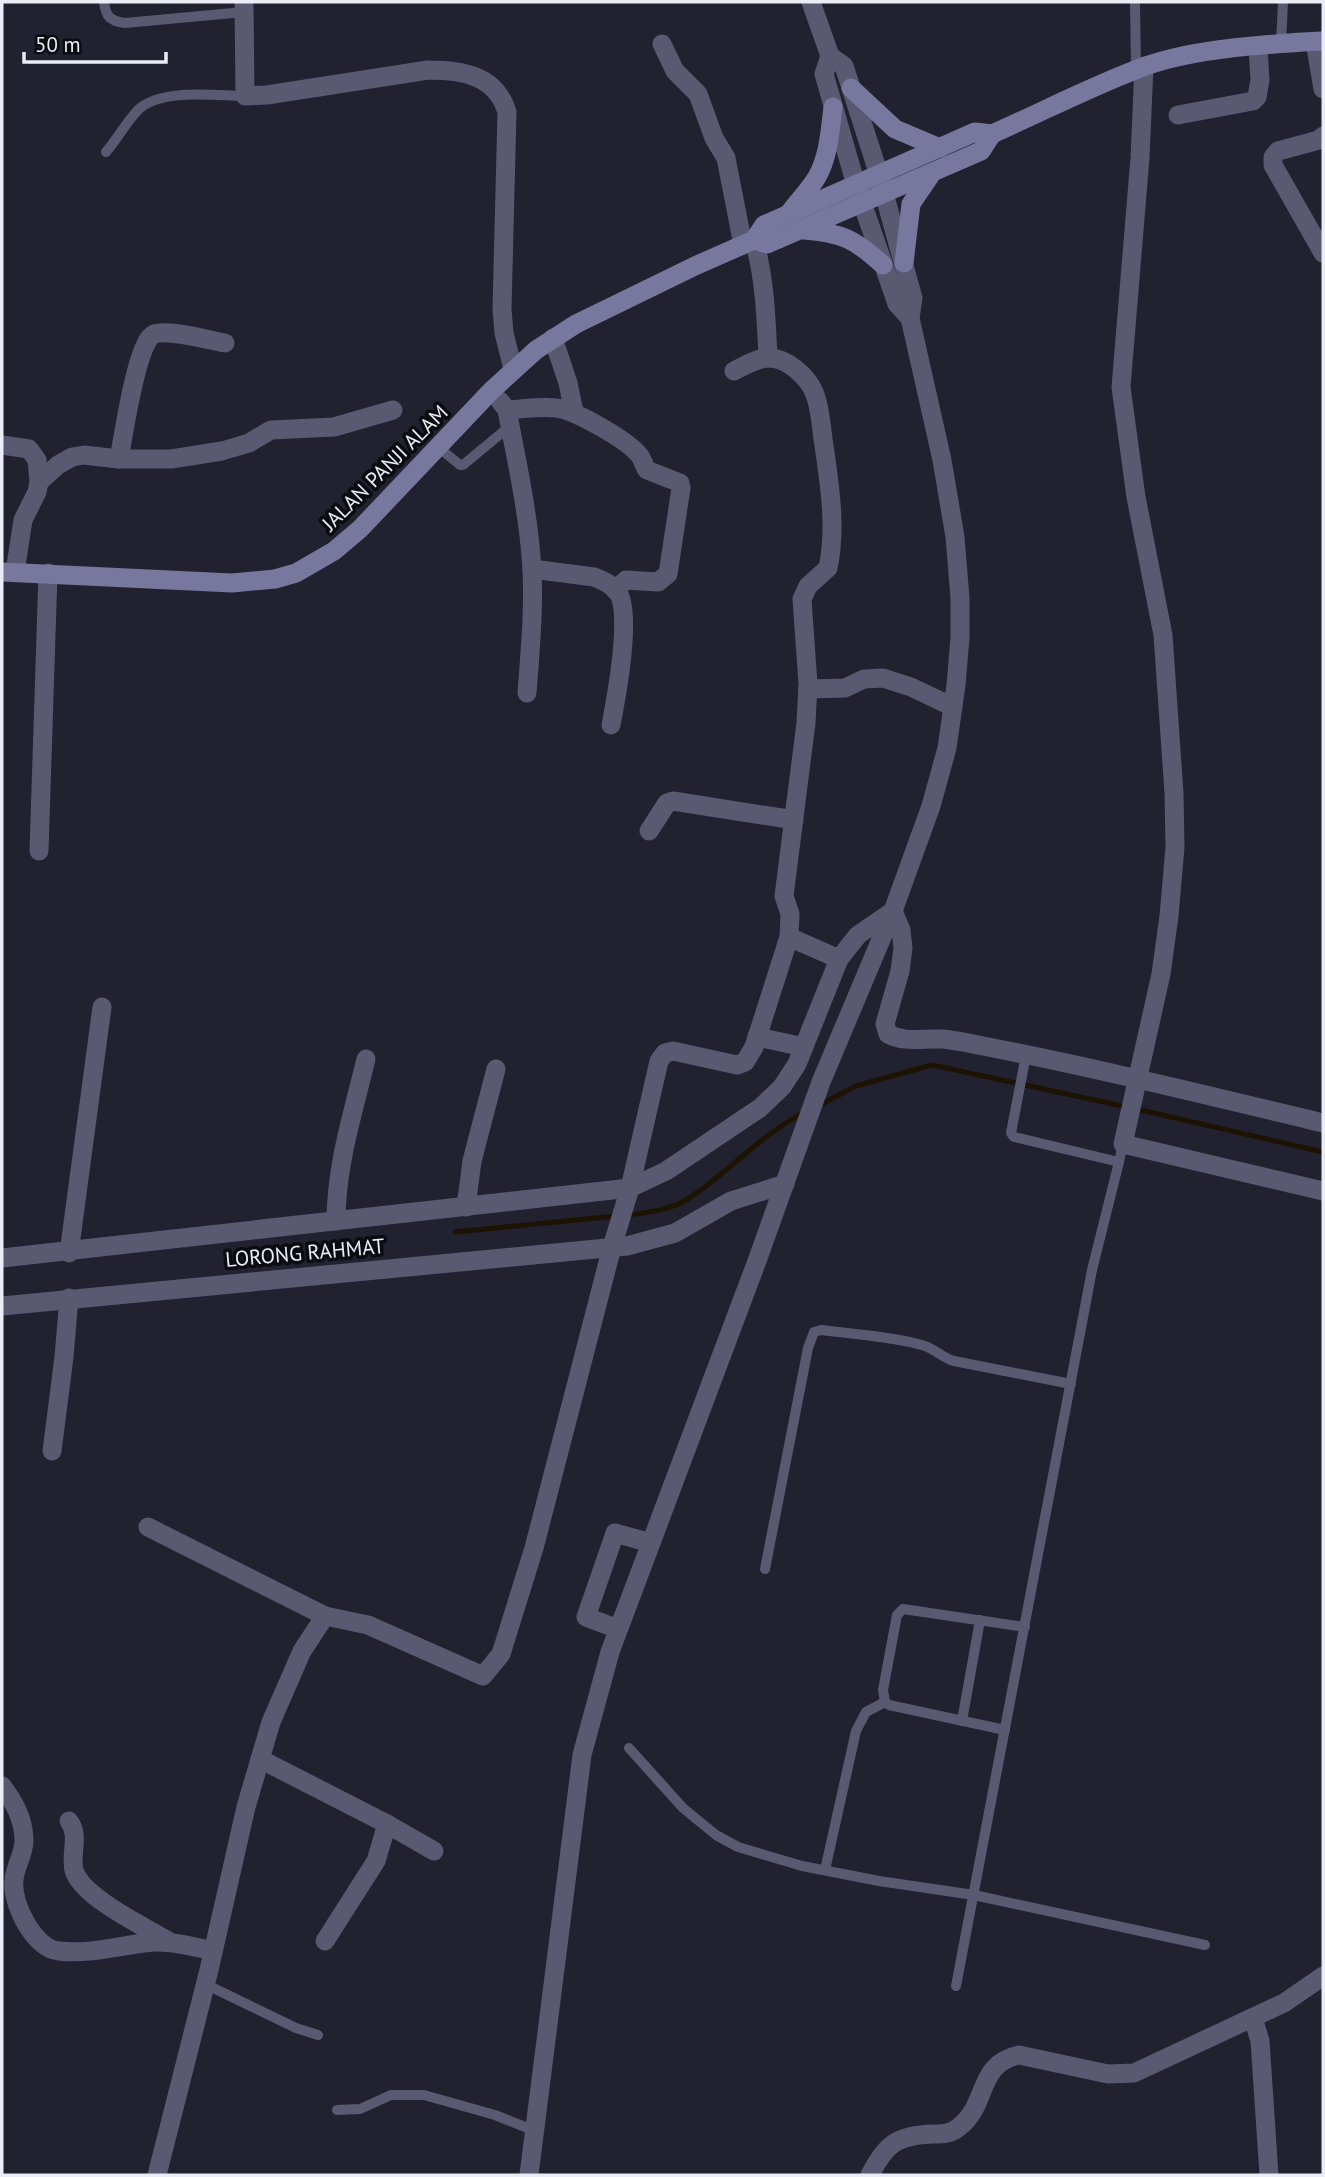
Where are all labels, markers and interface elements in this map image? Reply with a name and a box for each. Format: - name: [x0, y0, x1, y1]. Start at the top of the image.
- scale bar: [24, 21, 166, 65]
- text: 50 m: [35, 31, 81, 58]
- street label: JALAN PANJI ALAM: [315, 399, 453, 537]
- street label: LORONG RAHMAT: [224, 1232, 386, 1273]

